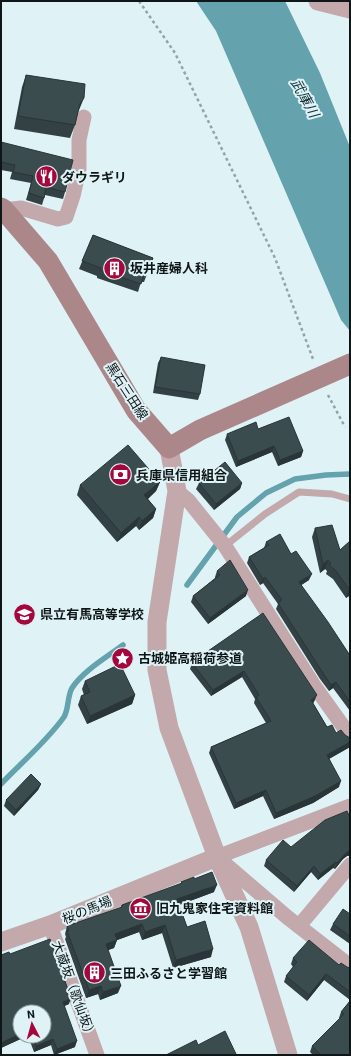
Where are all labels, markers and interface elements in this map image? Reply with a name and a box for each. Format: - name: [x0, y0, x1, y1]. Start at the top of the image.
- water label: 武庫川: [288, 76, 323, 122]
- restaurant icon: ダウラギリ: [33, 164, 59, 190]
- place label: ダウラギリ: [62, 170, 127, 185]
- building icon: 坂井産婦人科: [101, 255, 127, 281]
- place label: 坂井産婦人科: [130, 261, 208, 276]
- street label: 黒石三田線: [103, 360, 151, 422]
- bank icon: 兵庫県信用組合: [108, 462, 134, 488]
- place label: 兵庫県信用組合: [136, 468, 227, 483]
- school or university icon: 県立有馬高等学校: [12, 601, 38, 627]
- place label: 県立有馬高等学校: [40, 607, 144, 622]
- place icon: 古城姫高稲荷参道: [109, 645, 135, 671]
- place label: 古城姫高稲荷参道: [138, 651, 242, 666]
- street label: 桜の馬場: [60, 893, 114, 927]
- museum icon: 旧九鬼家住宅資料館: [128, 895, 154, 921]
- place label: 旧九鬼家住宅資料館: [156, 901, 273, 916]
- street label: 大蔵坂（歌仙坂）: [49, 939, 99, 1041]
- building icon: 三田ふるさと学習館: [82, 960, 108, 986]
- place label: 三田ふるさと学習館: [110, 966, 227, 981]
- north arrow: [12, 1004, 52, 1044]
- text: N: [26, 1008, 36, 1021]

